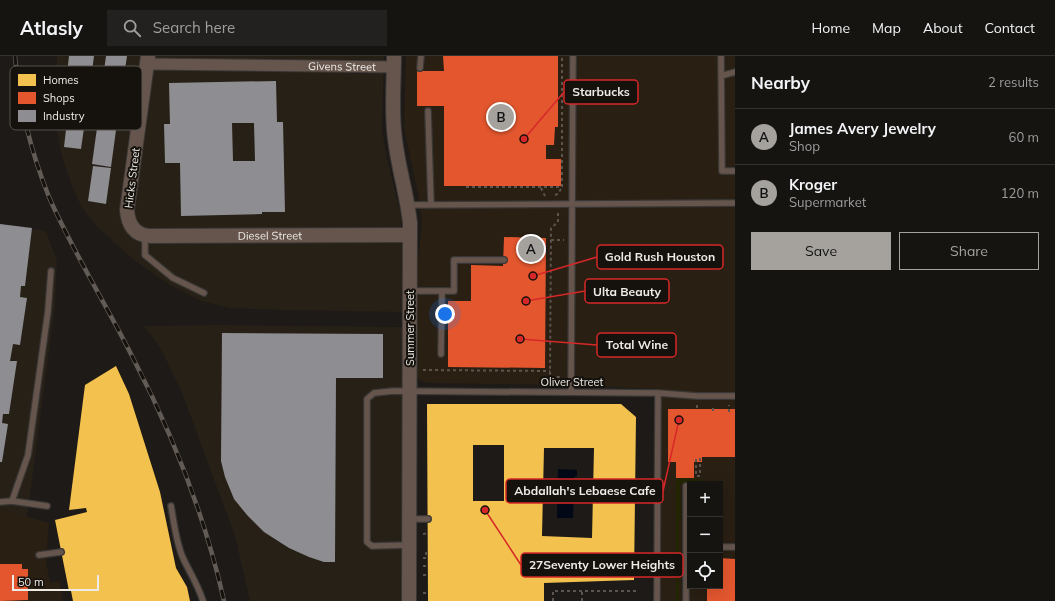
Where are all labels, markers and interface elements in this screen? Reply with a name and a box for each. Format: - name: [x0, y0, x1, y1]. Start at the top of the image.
- search box: [107, 10, 387, 46]
- text: Atlasly: [20, 16, 83, 40]
- icon: search: [121, 17, 143, 39]
- text: Search here: [153, 18, 235, 37]
- text: Home: [811, 19, 850, 37]
- text: Map: [872, 19, 901, 37]
- text: About: [923, 19, 963, 37]
- text: Contact: [985, 19, 1035, 37]
- street label: Givens Street: [308, 59, 376, 74]
- legend: [10, 66, 142, 130]
- text: Nearby: [751, 72, 810, 93]
- text: Homes: [43, 73, 79, 87]
- text: 2 results: [988, 74, 1039, 90]
- callout: Starbucks: [564, 80, 638, 104]
- text: Starbucks: [572, 84, 630, 99]
- text: Shops: [43, 91, 75, 105]
- pin: B: [488, 102, 514, 132]
- text: Industry: [43, 109, 85, 123]
- text: James Avery Jewelry: [789, 119, 936, 138]
- text: A: [759, 129, 769, 145]
- text: 60 m: [1009, 129, 1039, 145]
- text: Shop: [789, 138, 820, 154]
- street label: Hicks Street: [121, 147, 143, 209]
- text: Kroger: [789, 175, 837, 194]
- text: B: [760, 185, 768, 201]
- text: 120 m: [1001, 185, 1039, 201]
- text: Supermarket: [789, 194, 866, 210]
- street label: Diesel Street: [238, 228, 302, 243]
- button: Save: [751, 232, 891, 270]
- button: Share: [899, 232, 1039, 270]
- pin: A: [518, 234, 544, 264]
- callout: Gold Rush Houston: [597, 245, 723, 269]
- text: Gold Rush Houston: [605, 249, 715, 264]
- callout: Ulta Beauty: [585, 279, 669, 303]
- text: Ulta Beauty: [593, 284, 661, 299]
- street label: Summer Street: [403, 290, 417, 366]
- your location: [435, 304, 455, 324]
- callout: Total Wine: [597, 333, 676, 357]
- text: Total Wine: [606, 337, 669, 352]
- street label: Oliver Street: [541, 375, 604, 389]
- callout: Abdallah's Lebaese Cafe: [506, 479, 663, 503]
- map controls: [687, 481, 723, 589]
- button: +: [687, 481, 723, 517]
- text: Abdallah's Lebaese Cafe: [514, 483, 656, 498]
- button: −: [687, 517, 723, 553]
- callout: 27Seventy Lower Heights: [521, 553, 683, 577]
- button: locate: [687, 553, 723, 589]
- text: 27Seventy Lower Heights: [529, 557, 675, 572]
- scale bar: [12, 573, 99, 592]
- text: 50 m: [18, 575, 44, 589]

